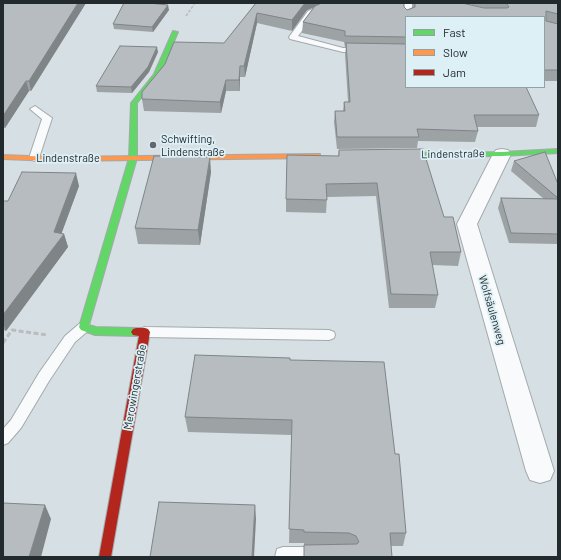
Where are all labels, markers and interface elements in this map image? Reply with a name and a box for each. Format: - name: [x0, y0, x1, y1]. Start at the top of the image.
- legend: [405, 16, 545, 88]
- text: Fast: [443, 25, 466, 39]
- text: Slow: [443, 45, 468, 59]
- text: Jam: [443, 65, 466, 79]
- place label: Schwifting, Lindenstraße: [161, 132, 225, 158]
- marker: Schwifting, Lindenstraße: [148, 140, 158, 150]
- street label: Lindenstraße: [421, 147, 485, 161]
- street label: Lindenstraße: [36, 151, 100, 165]
- street label: Wolfsäulenweg: [476, 274, 508, 346]
- street label: Merowingerstraße: [121, 343, 149, 431]

